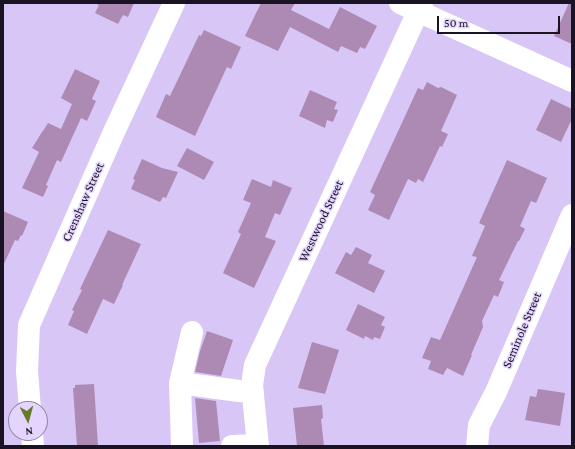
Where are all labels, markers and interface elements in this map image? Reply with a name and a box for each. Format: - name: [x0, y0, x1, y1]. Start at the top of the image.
- scale bar: [439, 8, 562, 34]
- text: 50 m: [444, 16, 468, 30]
- street label: Crenshaw Street: [59, 160, 107, 244]
- street label: Westwood Street: [295, 178, 347, 264]
- street label: Seminole Street: [499, 290, 545, 370]
- north arrow: [8, 401, 48, 441]
- text: N: [25, 426, 34, 438]

